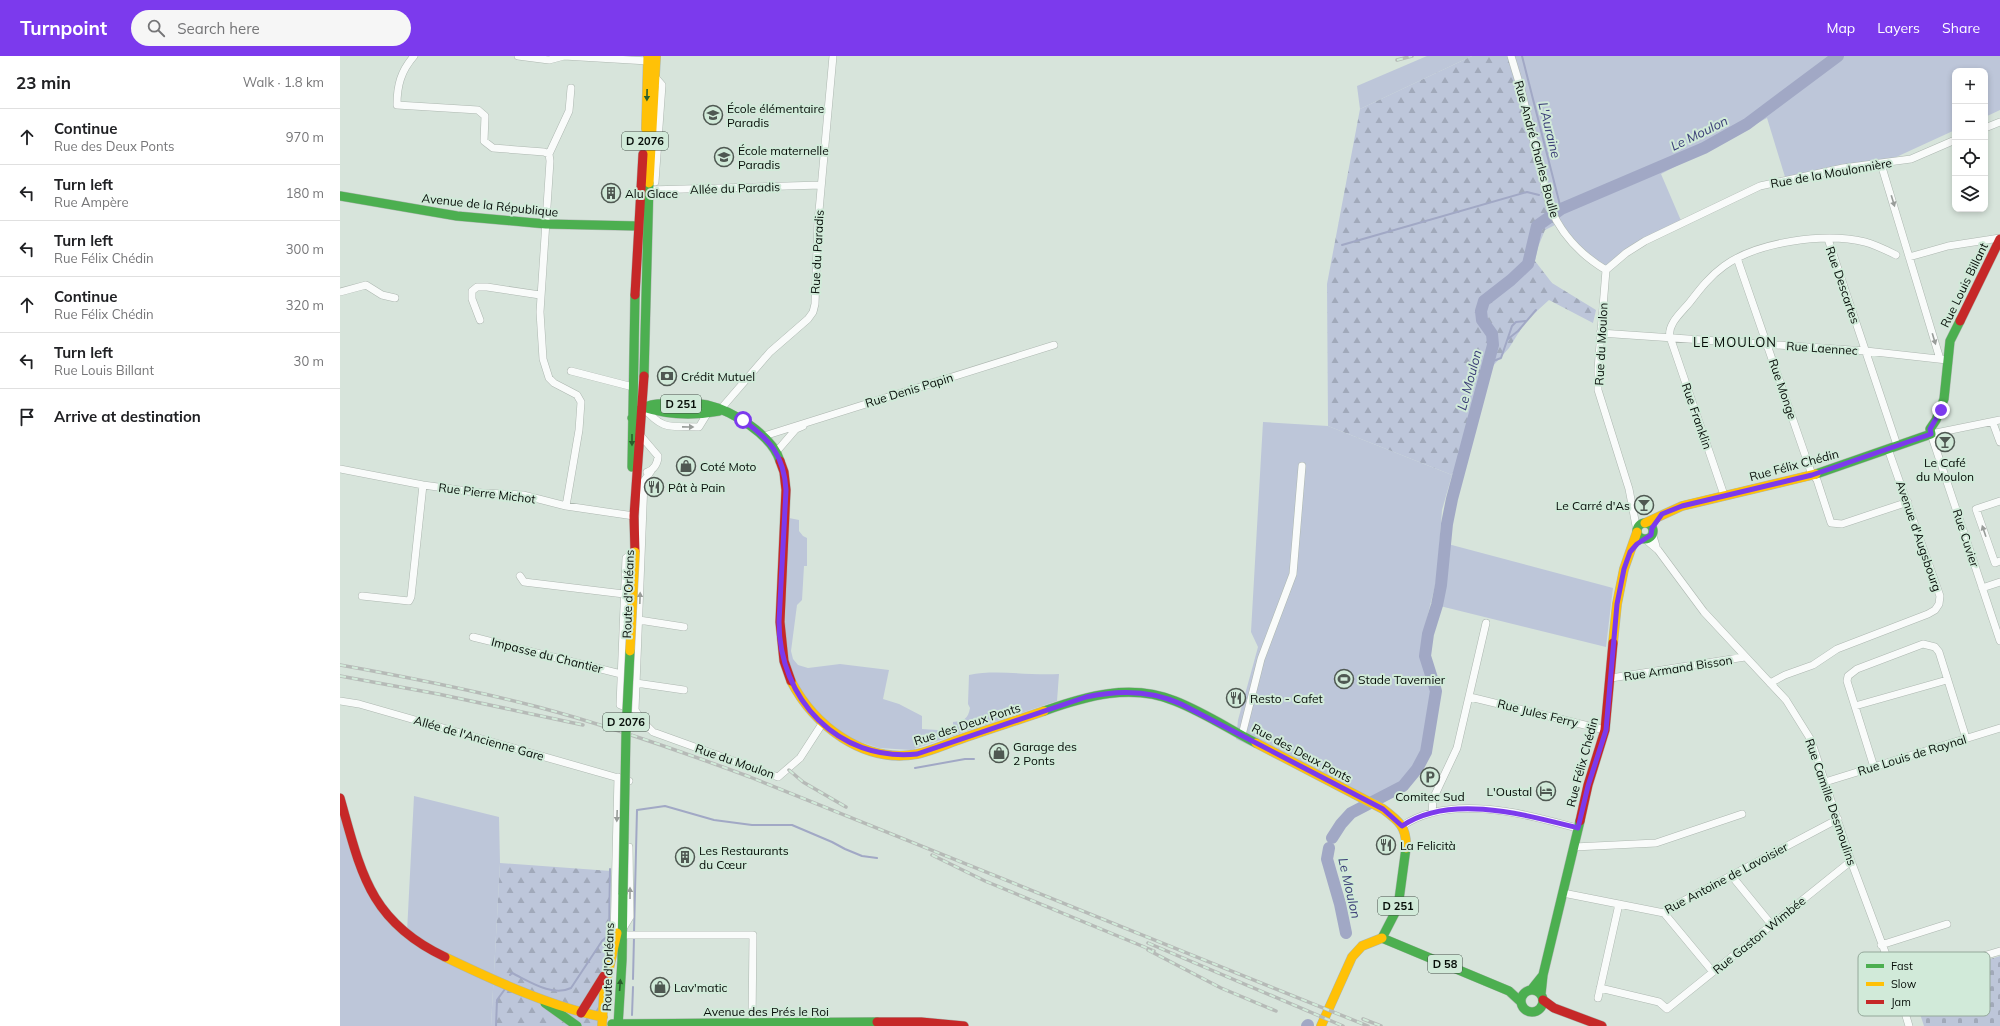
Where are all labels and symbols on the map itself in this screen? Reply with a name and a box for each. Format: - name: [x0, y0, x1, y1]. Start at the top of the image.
- street label: Rue André Charles Boulle: [1511, 79, 1563, 219]
- one-way arrow: [644, 89, 651, 101]
- water label: L'Auraine: [1535, 100, 1565, 160]
- place label: École élémentaire Paradis: [727, 101, 824, 130]
- school or university icon: École élémentaire Paradis: [702, 104, 724, 126]
- water label: Le Moulon: [1668, 112, 1730, 154]
- road number: D 2076: [622, 132, 668, 150]
- place label: École maternelle Paradis: [738, 143, 829, 172]
- school or university icon: École maternelle Paradis: [713, 146, 735, 168]
- street label: Rue de la Moulonnière: [1769, 155, 1893, 191]
- street label: Allée du Paradis: [690, 179, 780, 197]
- building icon: Alu Glace: [600, 182, 622, 204]
- place label: Alu Glace: [625, 186, 678, 201]
- street label: Avenue de la République: [421, 190, 559, 220]
- one-way arrow: [1890, 195, 1896, 207]
- street label: Rue du Paradis: [807, 209, 827, 295]
- street label: Rue Louis Billant: [1937, 240, 1991, 330]
- street label: Rue Descartes: [1823, 244, 1863, 326]
- street label: Rue du Moulon: [1591, 302, 1611, 386]
- one-way arrow: [1931, 333, 1937, 345]
- district label: LE MOULON: [1693, 334, 1777, 350]
- street label: Rue Laennec: [1786, 338, 1858, 358]
- water label: Le Moulon: [1453, 348, 1485, 412]
- street label: Rue Monge: [1766, 357, 1800, 421]
- bank icon: Crédit Mutuel: [656, 365, 678, 387]
- place label: Crédit Mutuel: [681, 369, 755, 384]
- street label: Rue Denis Papin: [863, 369, 955, 411]
- street label: Rue Franklin: [1679, 381, 1715, 451]
- road number: D 251: [661, 395, 701, 413]
- route end: [1932, 401, 1950, 419]
- route start: [734, 411, 752, 429]
- one-way arrow: [682, 424, 695, 430]
- bar icon: Le Café du Moulon: [1934, 431, 1956, 453]
- one-way arrow: [629, 434, 635, 447]
- street label: Rue Félix Chédin: [1748, 446, 1840, 484]
- shop icon: Coté Moto: [675, 455, 697, 477]
- place label: Le Café du Moulon: [1916, 455, 1974, 484]
- place label: Coté Moto: [700, 459, 757, 474]
- restaurant icon: Pât à Pain: [643, 476, 665, 498]
- street label: Avenue d'Augsbourg: [1893, 479, 1945, 593]
- street label: Rue Pierre Michot: [438, 480, 536, 506]
- place label: Pât à Pain: [668, 480, 725, 495]
- bar icon: Le Carré d'As: [1633, 494, 1655, 516]
- place label: Le Carré d'As: [1556, 498, 1630, 513]
- street label: Rue Cuvier: [1950, 507, 1983, 569]
- one-way arrow: [1980, 525, 1986, 537]
- street label: Route d'Orléans: [619, 549, 637, 639]
- one-way arrow: [637, 591, 643, 604]
- street label: Impasse du Chantier: [490, 634, 605, 676]
- street label: Rue Armand Bisson: [1623, 652, 1733, 684]
- sports icon: Stade Tavernier: [1333, 668, 1355, 690]
- place label: Stade Tavernier: [1358, 672, 1446, 687]
- restaurant icon: Resto - Cafet: [1225, 687, 1247, 709]
- place label: Resto - Cafet: [1250, 691, 1323, 706]
- street label: Rue Jules Ferry: [1496, 696, 1581, 730]
- street label: Rue des Deux Ponts: [912, 700, 1022, 748]
- street label: Allée de l'Ancienne Gare: [412, 712, 546, 764]
- road number: D 2076: [603, 713, 649, 731]
- street label: Rue Félix Chédin: [1563, 716, 1601, 808]
- street label: Rue des Deux Ponts: [1249, 720, 1355, 786]
- street label: Rue Louis de Raynal: [1856, 731, 1968, 779]
- street label: Rue Camille Desmoulins: [1802, 737, 1860, 868]
- place label: Garage des 2 Ponts: [1013, 739, 1077, 768]
- street label: Rue du Moulon: [693, 740, 777, 782]
- shop icon: Garage des 2 Ponts: [988, 742, 1010, 764]
- parking icon: Comitec Sud: [1419, 766, 1441, 788]
- hotel icon: L'Oustal: [1535, 780, 1557, 802]
- place label: L'Oustal: [1486, 784, 1532, 799]
- place label: Comitec Sud: [1395, 789, 1465, 804]
- one-way arrow: [614, 810, 620, 823]
- restaurant icon: La Felicità: [1375, 834, 1397, 856]
- place label: La Felicità: [1400, 838, 1456, 853]
- street label: Rue Antoine de Lavoisier: [1662, 839, 1791, 917]
- place label: Les Restaurants du Cœur: [699, 843, 789, 872]
- building icon: Les Restaurants du Cœur: [674, 846, 696, 868]
- water label: Le Moulon: [1335, 856, 1365, 920]
- one-way arrow: [626, 887, 633, 899]
- street label: Rue Gaston Wimbée: [1710, 893, 1808, 977]
- road number: D 251: [1378, 897, 1418, 915]
- street label: Route d'Orléans: [599, 922, 617, 1012]
- legend: [1858, 952, 1990, 1016]
- road number: D 58: [1428, 955, 1462, 973]
- text: Fast: [1891, 959, 1913, 973]
- shop icon: Lav'matic: [649, 976, 671, 998]
- text: Slow: [1891, 977, 1917, 991]
- one-way arrow: [616, 979, 623, 991]
- place label: Lav'matic: [674, 980, 727, 995]
- text: Jam: [1891, 995, 1911, 1009]
- street label: Avenue des Prés le Roi: [703, 1004, 829, 1019]

